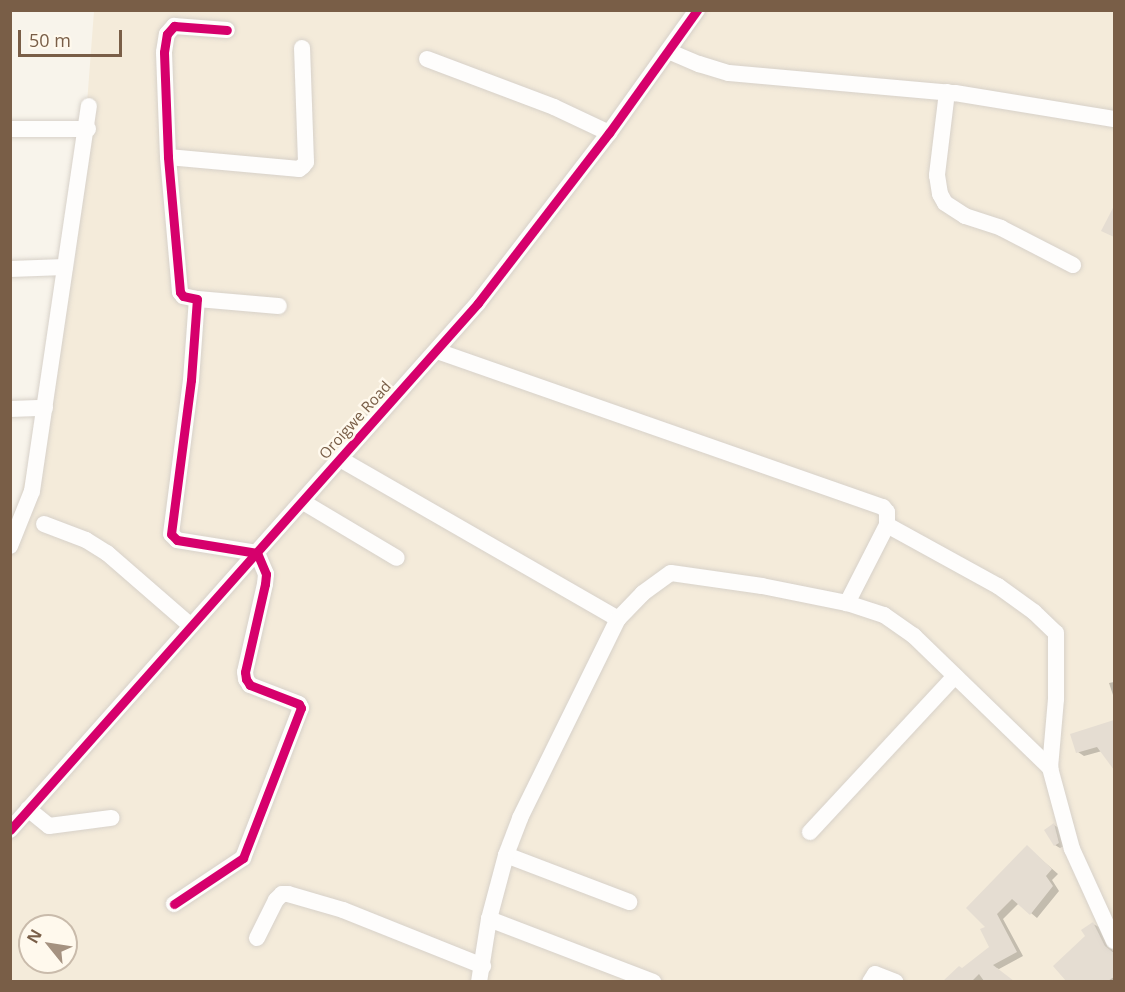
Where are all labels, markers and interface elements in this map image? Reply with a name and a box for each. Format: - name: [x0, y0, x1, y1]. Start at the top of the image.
- scale bar: [21, 18, 124, 56]
- text: 50 m: [29, 28, 71, 52]
- street label: Oroigwe Road: [315, 377, 395, 463]
- north arrow: [18, 914, 78, 974]
- text: N: [21, 925, 47, 947]

